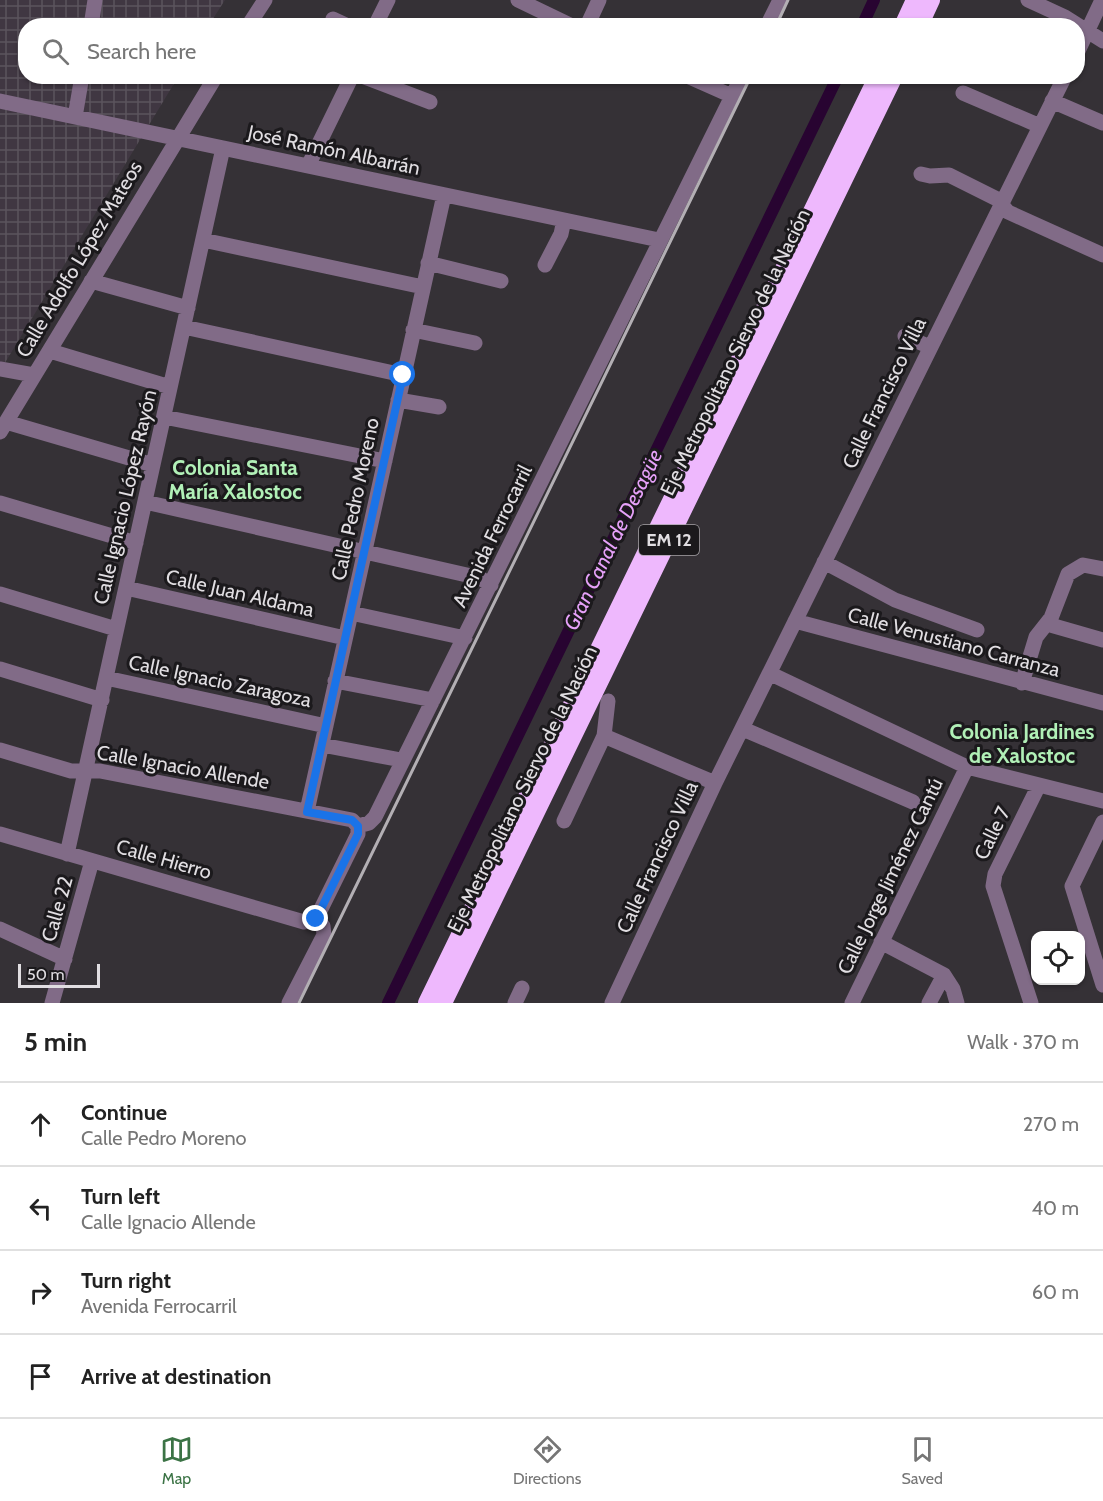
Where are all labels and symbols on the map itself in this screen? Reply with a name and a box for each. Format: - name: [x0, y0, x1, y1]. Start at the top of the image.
- street label: José Ramón Albarrán: [245, 120, 422, 180]
- street label: Calle Adolfo López Mateos: [11, 157, 147, 361]
- street label: Eje Metropolitano Siervo de la Nación: [655, 205, 815, 499]
- street label: Calle Francisco Villa: [837, 313, 931, 472]
- route start: [389, 361, 415, 387]
- street label: Calle Ignacio López Rayón: [89, 387, 161, 607]
- street label: Calle Pedro Moreno: [326, 416, 384, 582]
- water label: Gran Canal de Desagüe: [558, 445, 667, 634]
- district label: Colonia Santa María Xalostoc: [168, 455, 302, 504]
- street label: Avenida Ferrocarril: [447, 461, 537, 611]
- road number: EM 12: [639, 525, 699, 555]
- street label: Calle Juan Aldama: [164, 564, 317, 622]
- street label: Calle Venustiano Carranza: [845, 602, 1063, 682]
- street label: Eje Metropolitano Siervo de la Nación: [442, 642, 602, 936]
- street label: Calle Ignacio Zaragoza: [126, 650, 314, 712]
- district label: Colonia Jardines de Xalostoc: [950, 719, 1095, 768]
- street label: Calle Ignacio Allende: [95, 740, 271, 794]
- street label: Calle Jorge Jiménez Cantú: [832, 774, 948, 978]
- street label: Calle Francisco Villa: [611, 777, 703, 937]
- street label: Calle 7: [969, 803, 1015, 863]
- street label: Calle Hierro: [114, 834, 214, 884]
- street label: Calle 22: [36, 874, 78, 944]
- route end: [302, 905, 328, 931]
- scale bar: [18, 961, 100, 988]

